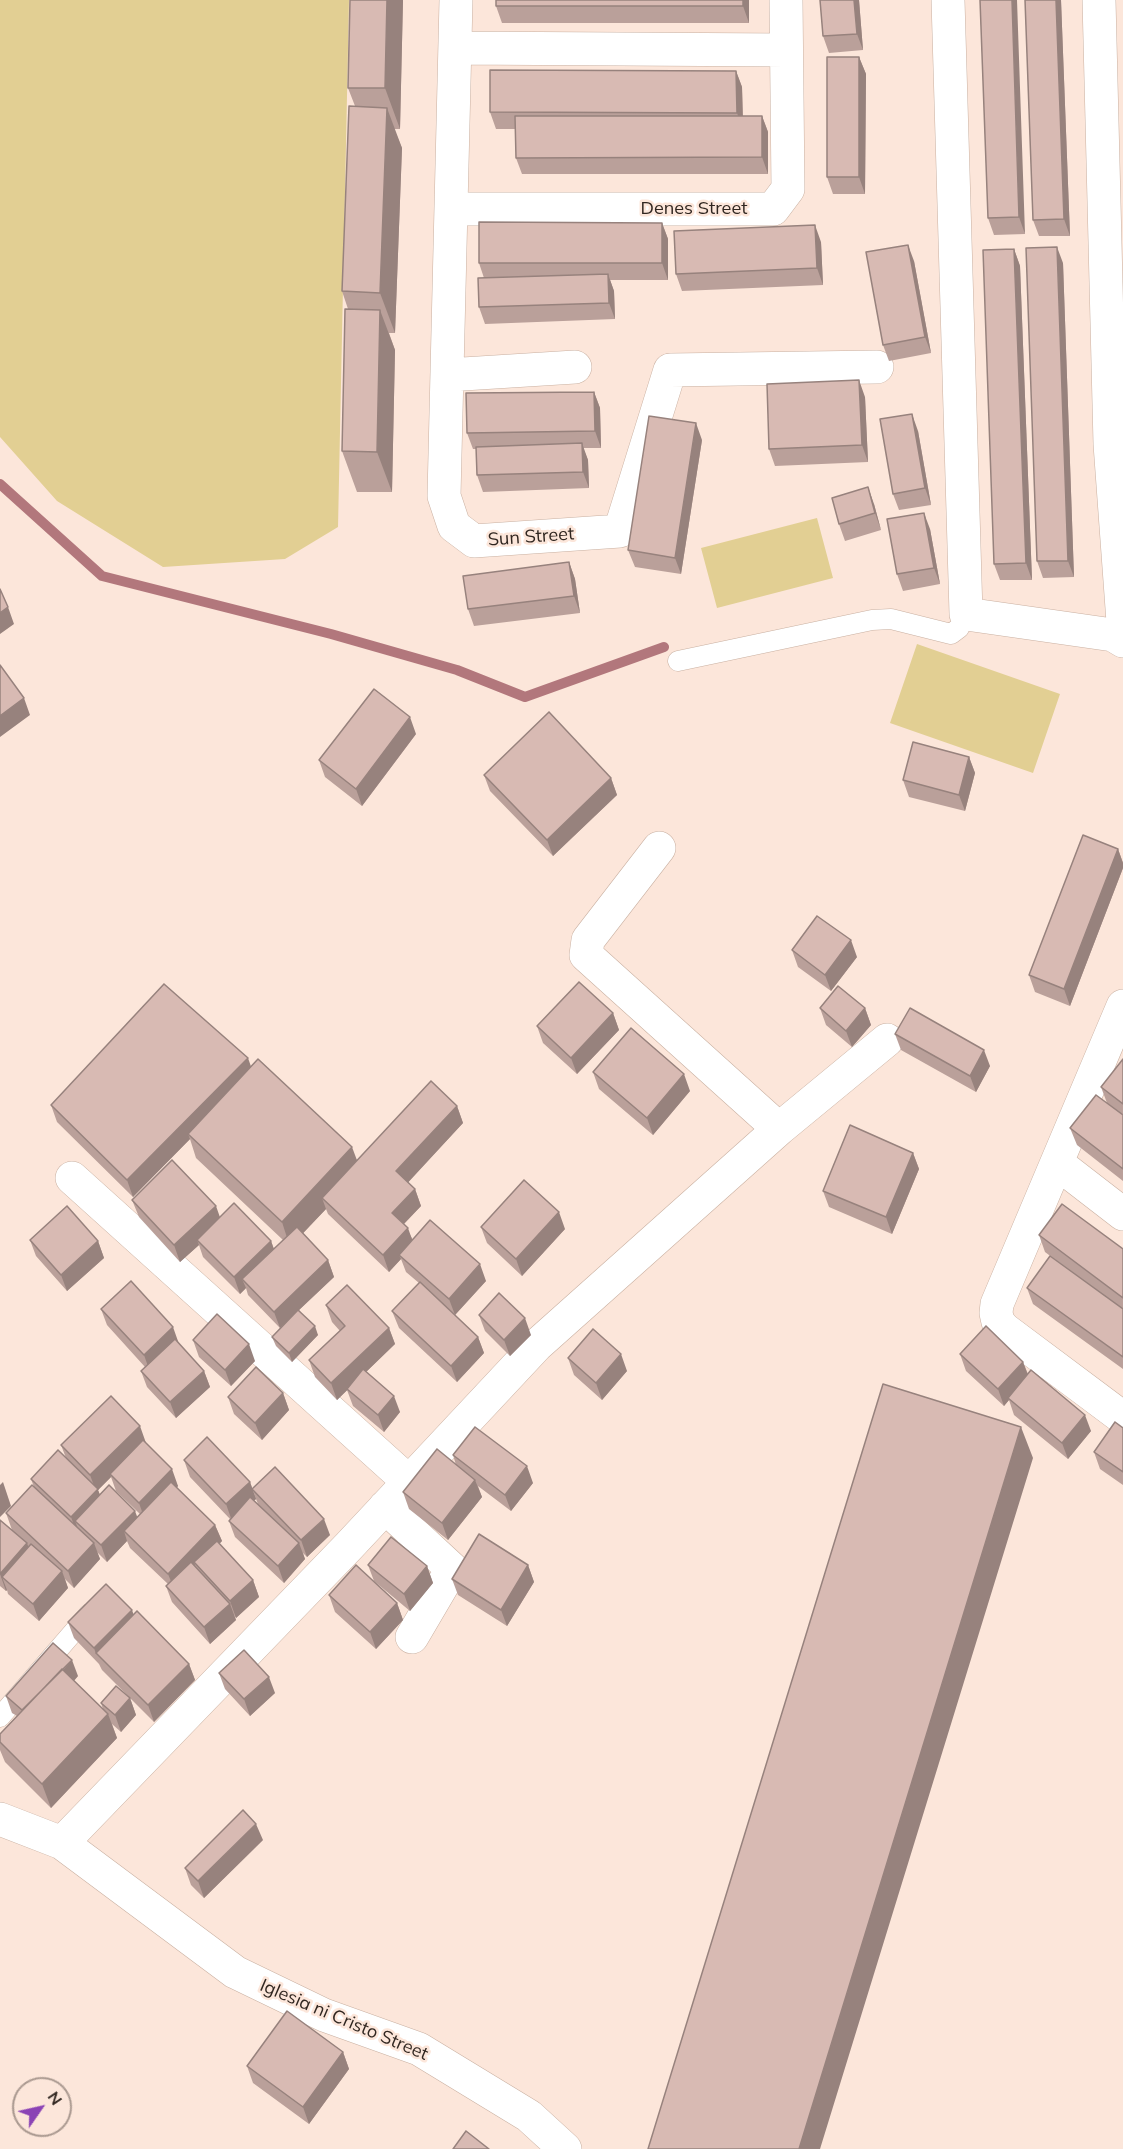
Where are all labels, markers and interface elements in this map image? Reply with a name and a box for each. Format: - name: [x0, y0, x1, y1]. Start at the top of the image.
- street label: Denes Street: [641, 198, 747, 220]
- street label: Sun Street: [487, 523, 575, 551]
- street label: Iglesia ni Cristo Street: [257, 1975, 431, 2065]
- north arrow: [12, 2077, 72, 2137]
- text: N: [44, 2087, 67, 2109]

